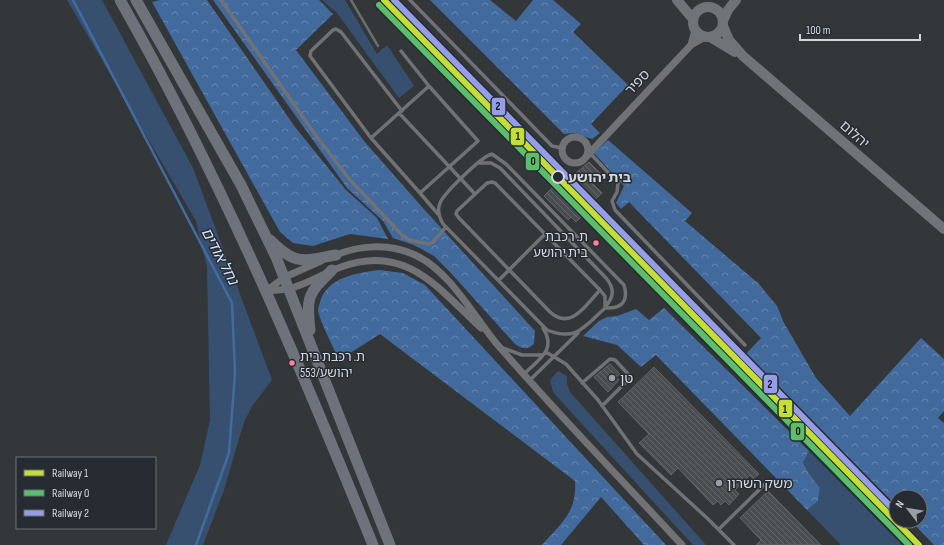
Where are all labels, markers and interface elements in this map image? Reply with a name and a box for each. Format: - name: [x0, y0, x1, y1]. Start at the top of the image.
- scale bar: [800, 16, 920, 42]
- text: 100 m: [806, 23, 831, 38]
- street label: ספיר: [621, 66, 653, 99]
- line badge: 2: [491, 97, 506, 116]
- text: 2: [496, 100, 501, 113]
- street label: יהלום: [836, 117, 873, 152]
- line badge: 1: [510, 127, 525, 146]
- text: 1: [516, 130, 521, 143]
- line badge: 0: [525, 152, 540, 171]
- text: 0: [530, 155, 536, 168]
- place label: בית יהושע: [568, 169, 631, 186]
- marker: בית יהושע: [551, 170, 565, 184]
- water label: נחל אודים: [197, 224, 243, 289]
- place label: ת. רכבת בית יהושע: [533, 229, 588, 261]
- marker: ת. רכבת בית יהושע: [591, 238, 601, 248]
- place label: ת. רכבת בית יהושע/553: [300, 349, 365, 381]
- marker: ת. רכבת בית יהושע/553: [287, 358, 297, 368]
- place label: טן: [620, 370, 634, 387]
- marker: טן: [607, 373, 617, 383]
- line badge: 2: [763, 374, 778, 394]
- text: 2: [768, 378, 773, 391]
- line badge: 1: [778, 399, 793, 418]
- text: 1: [783, 403, 788, 416]
- line badge: 0: [790, 422, 805, 441]
- text: 0: [795, 425, 801, 438]
- legend: [16, 457, 156, 529]
- text: Railway 1: [52, 466, 89, 481]
- place label: משק השרון: [727, 475, 793, 492]
- marker: משק השרון: [714, 478, 724, 488]
- text: Railway 0: [52, 486, 89, 501]
- north arrow: [888, 489, 928, 529]
- text: N: [893, 498, 907, 510]
- text: Railway 2: [52, 506, 89, 521]

